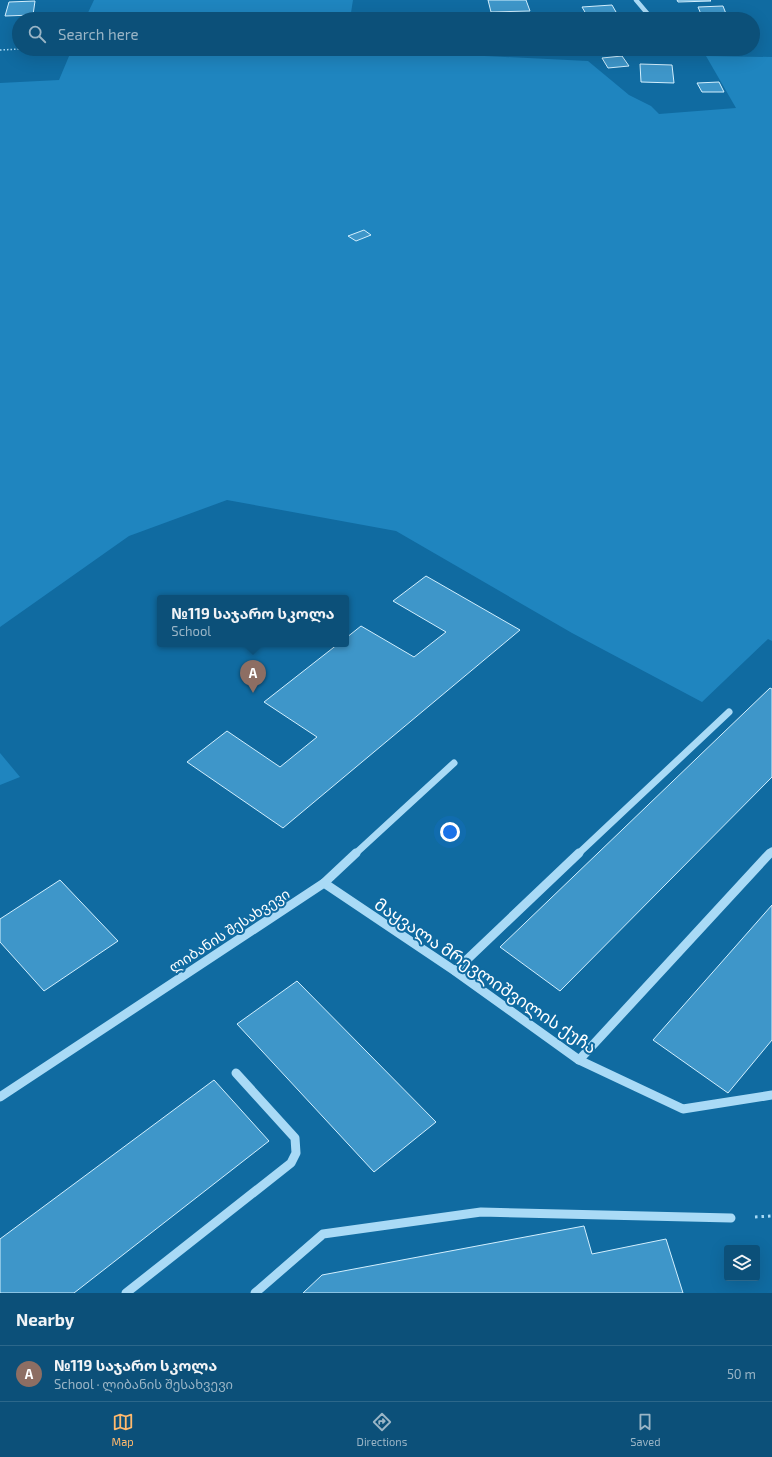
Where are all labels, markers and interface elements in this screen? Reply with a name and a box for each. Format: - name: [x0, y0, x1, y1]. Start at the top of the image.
- search box: [12, 12, 760, 56]
- icon: search: [26, 23, 48, 45]
- text: Search here: [58, 25, 139, 43]
- popup: [157, 595, 349, 647]
- text: №119 საჯარო სკოლა: [171, 604, 335, 622]
- text: School: [171, 623, 211, 639]
- pin: A: [240, 660, 266, 693]
- your location: [440, 822, 460, 842]
- street label: ლიბანის შესახვევი: [165, 885, 293, 976]
- street label: მაყვალა მრევლიშვილის ქუჩა: [370, 893, 601, 1059]
- map controls: [724, 1245, 760, 1281]
- button: layers: [724, 1245, 760, 1281]
- text: Nearby: [16, 1309, 74, 1329]
- text: №119 საჯარო სკოლა: [54, 1356, 217, 1374]
- text: A: [25, 1366, 33, 1382]
- text: 50 m: [727, 1366, 756, 1382]
- text: School · ლიბანის შესახვევი: [54, 1376, 233, 1392]
- tab: Map: [112, 1411, 134, 1448]
- tab: Directions: [357, 1411, 407, 1448]
- tab: Saved: [630, 1411, 661, 1448]

